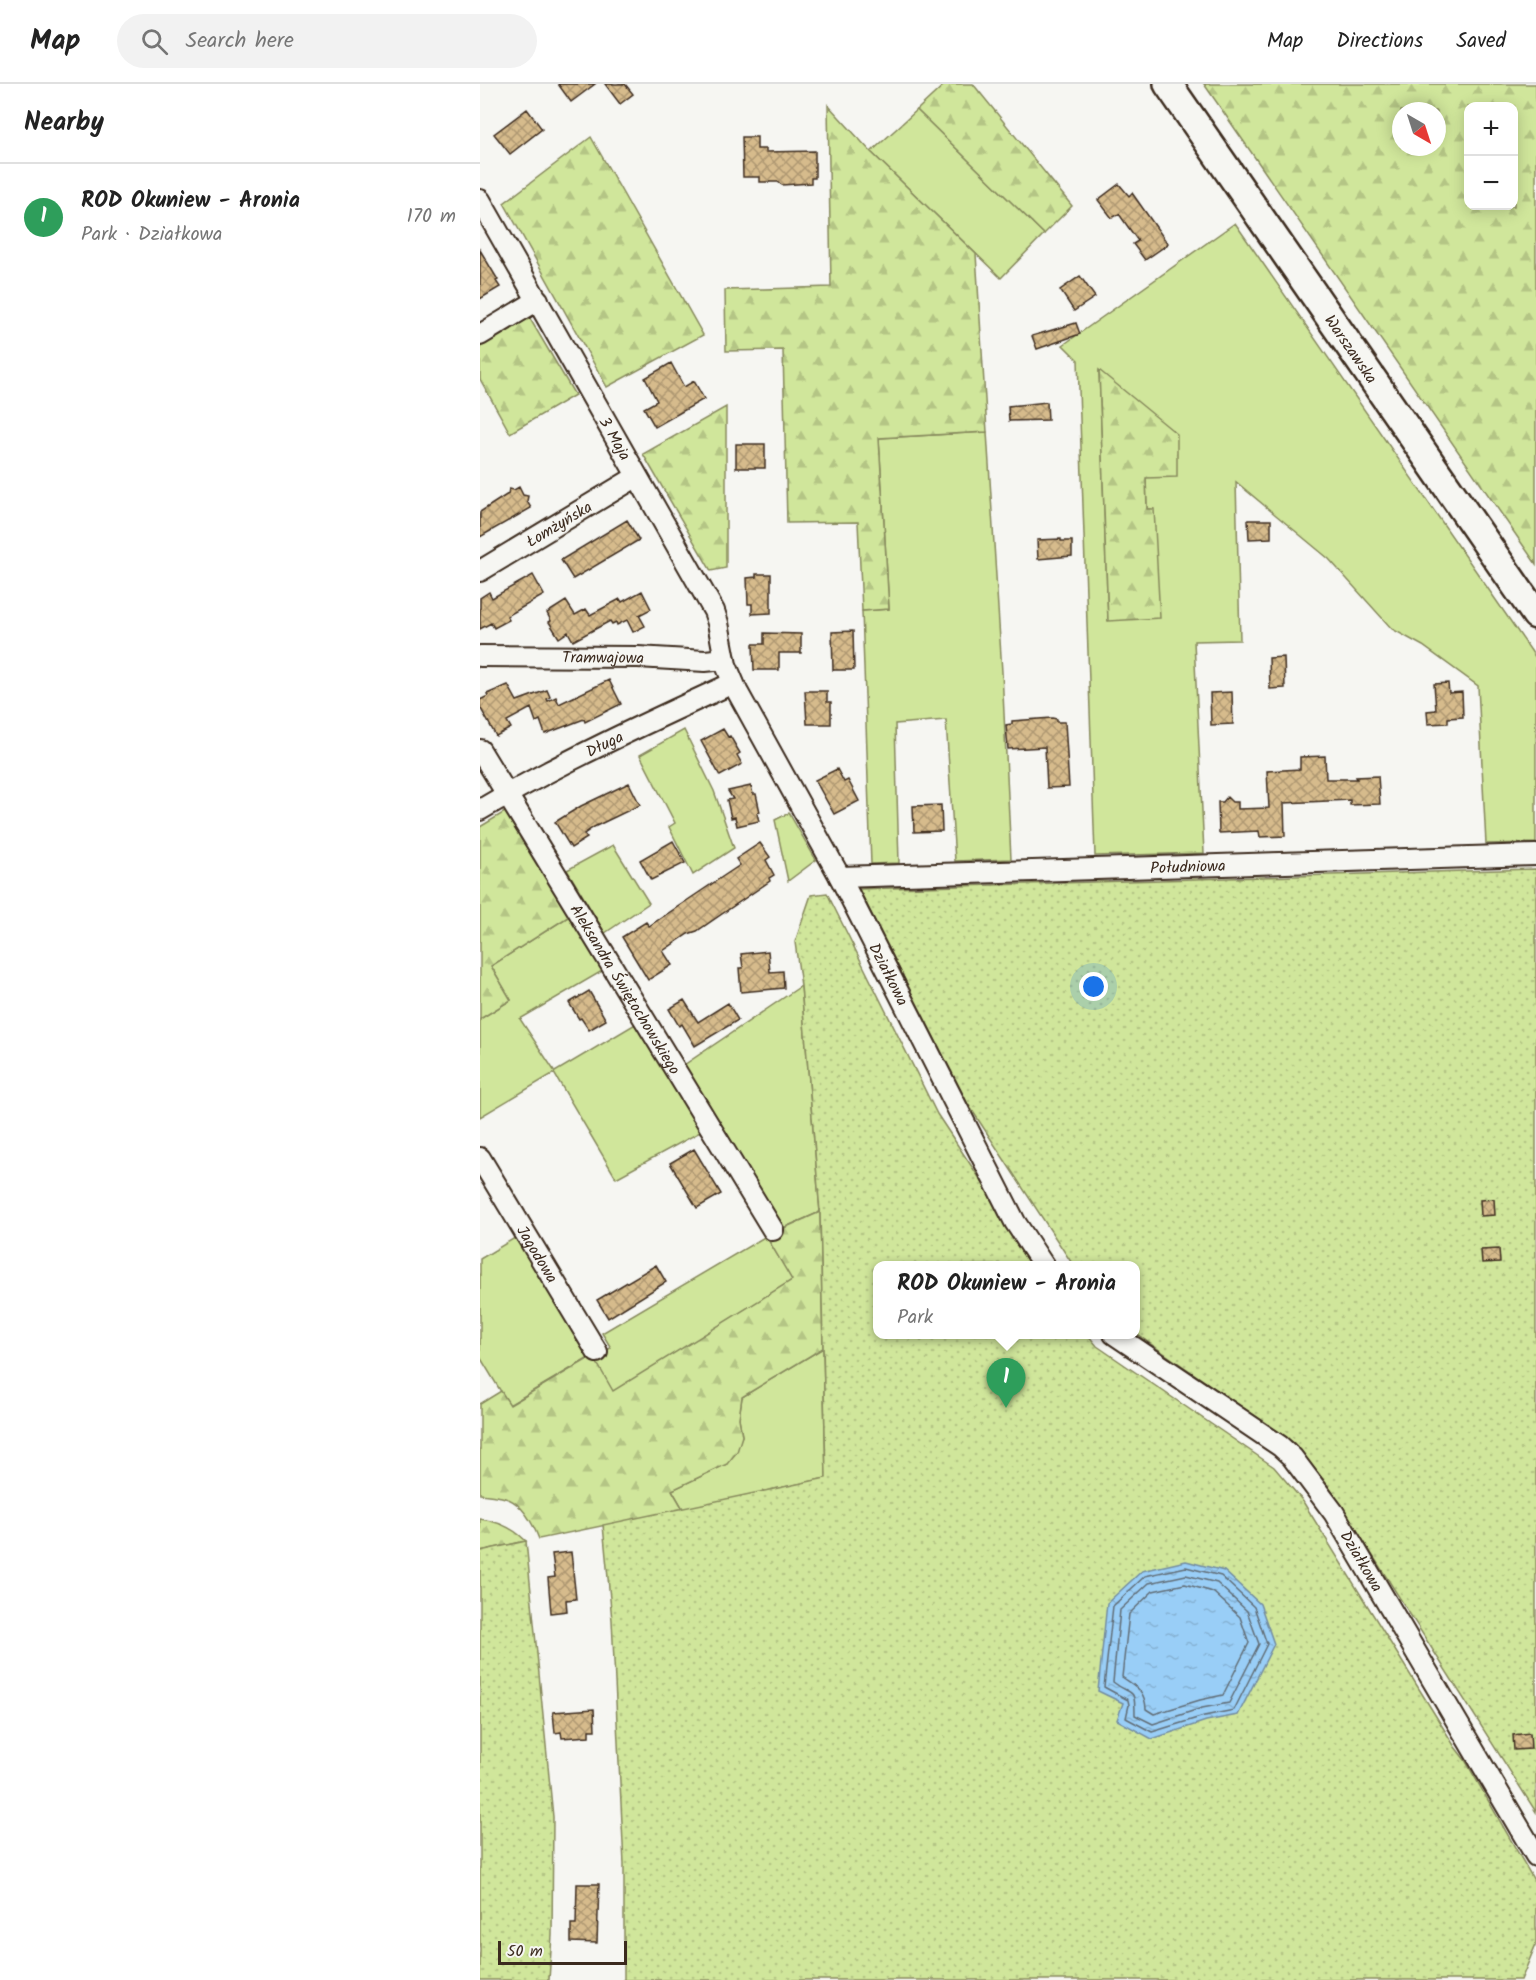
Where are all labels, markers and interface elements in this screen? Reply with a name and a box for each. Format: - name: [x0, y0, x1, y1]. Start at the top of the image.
- search box: [117, 14, 537, 68]
- text: Map: [30, 19, 81, 64]
- text: Search here: [186, 24, 294, 59]
- icon: search: [138, 25, 171, 58]
- text: Map: [1267, 25, 1303, 58]
- text: Directions: [1336, 25, 1423, 58]
- text: Saved: [1456, 25, 1506, 58]
- text: Nearby: [24, 102, 104, 144]
- north arrow: [1392, 102, 1446, 156]
- map controls: [1464, 102, 1518, 210]
- button: +: [1464, 102, 1518, 156]
- button: −: [1464, 156, 1518, 210]
- text: ROD Okuniew - Aronia: [81, 184, 300, 219]
- text: 1: [40, 201, 47, 233]
- text: 170 m: [407, 201, 456, 233]
- text: Park · Działkowa: [81, 219, 222, 251]
- street label: Warszawska: [1317, 310, 1383, 389]
- street label: 3 Maja: [592, 412, 637, 466]
- street label: Łomżyńska: [522, 495, 597, 554]
- street label: Tramwajowa: [562, 646, 645, 671]
- street label: Długa: [582, 725, 628, 765]
- street label: Południowa: [1150, 854, 1226, 881]
- street label: Aleksandra Świętochowskiego: [563, 900, 686, 1080]
- street label: Działkowa: [861, 939, 914, 1010]
- your location: [1079, 972, 1108, 1001]
- street label: Jagodowa: [509, 1221, 564, 1288]
- popup: [873, 1261, 1140, 1339]
- text: ROD Okuniew - Aronia: [897, 1267, 1116, 1302]
- text: Park: [897, 1302, 933, 1334]
- pin: 1: [986, 1358, 1026, 1408]
- street label: Działkowa: [1333, 1526, 1389, 1597]
- scale bar: [498, 1938, 627, 1966]
- text: 50 m: [507, 1939, 543, 1964]

